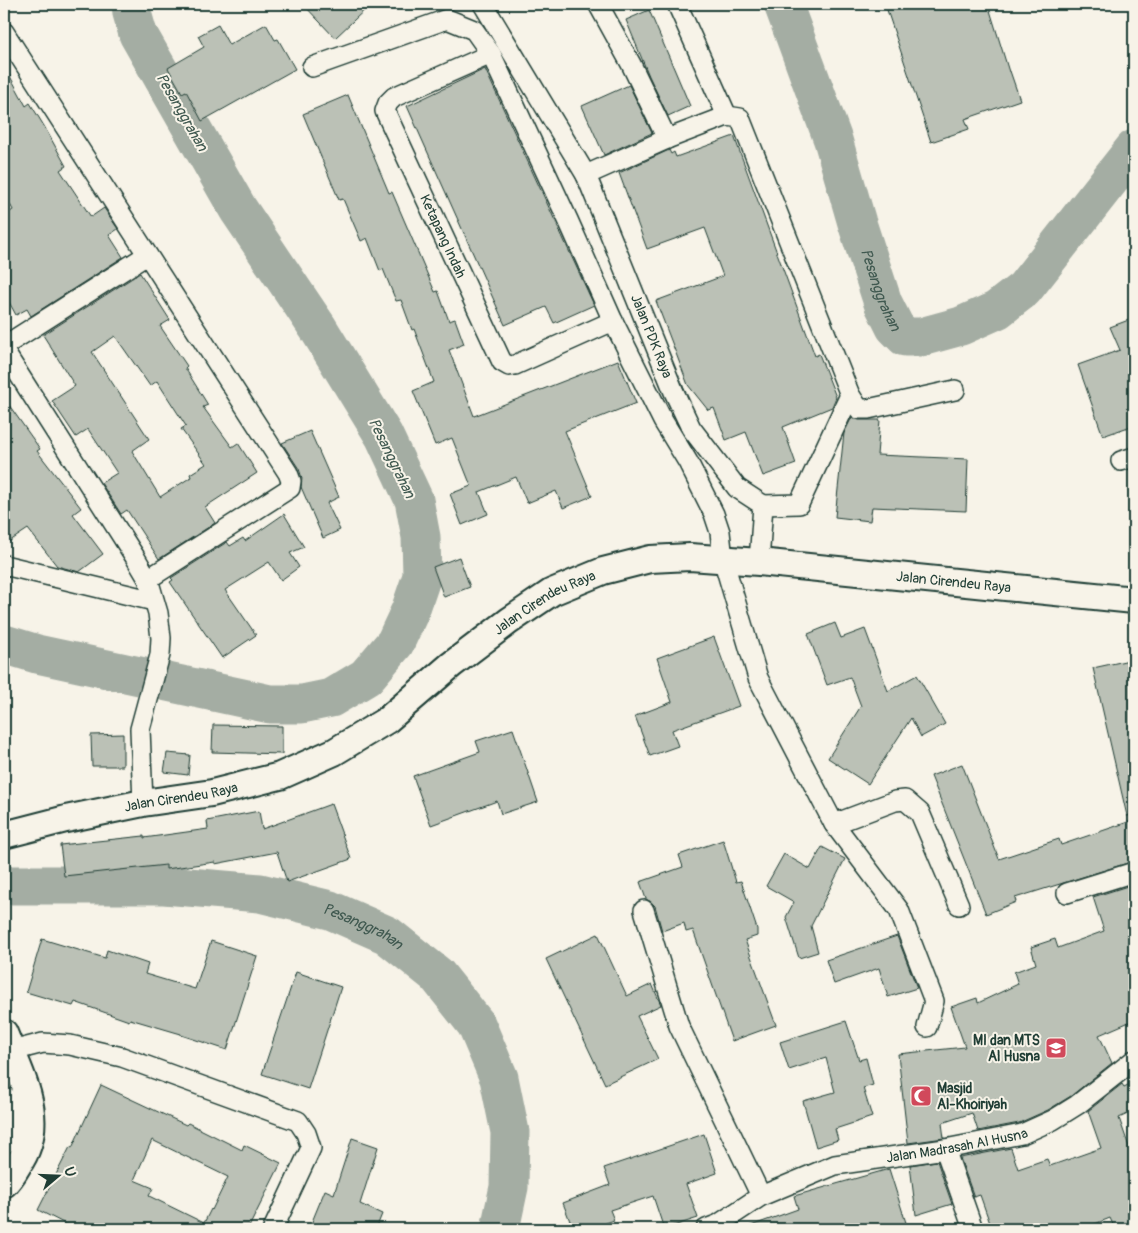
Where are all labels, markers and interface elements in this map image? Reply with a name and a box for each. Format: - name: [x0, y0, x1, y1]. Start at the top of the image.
- water label: Pesanggrahan: [152, 70, 212, 156]
- street label: Ketapang Indah: [416, 192, 470, 281]
- water label: Pesanggrahan: [856, 246, 905, 336]
- street label: Jalan PDK Raya: [627, 292, 676, 380]
- water label: Pesanggrahan: [364, 415, 420, 503]
- street label: Jalan Cirendeu Raya: [490, 567, 598, 639]
- street label: Jalan Cirendeu Raya: [895, 568, 1012, 596]
- street label: Jalan Cirendeu Raya: [122, 779, 240, 816]
- water label: Pesanggrahan: [321, 900, 408, 955]
- place label: MI dan MTS Al Husna: [973, 1032, 1040, 1065]
- school or university icon: MI dan MTS Al Husna: [1044, 1036, 1068, 1060]
- place label: Masjid Al-Khoiriyah: [937, 1080, 1007, 1113]
- mosque icon: Masjid Al-Khoiriyah: [909, 1084, 933, 1108]
- street label: Jalan Madrasah Al Husna: [885, 1125, 1031, 1166]
- north arrow: [32, 1150, 82, 1200]
- text: U: [60, 1165, 79, 1179]

